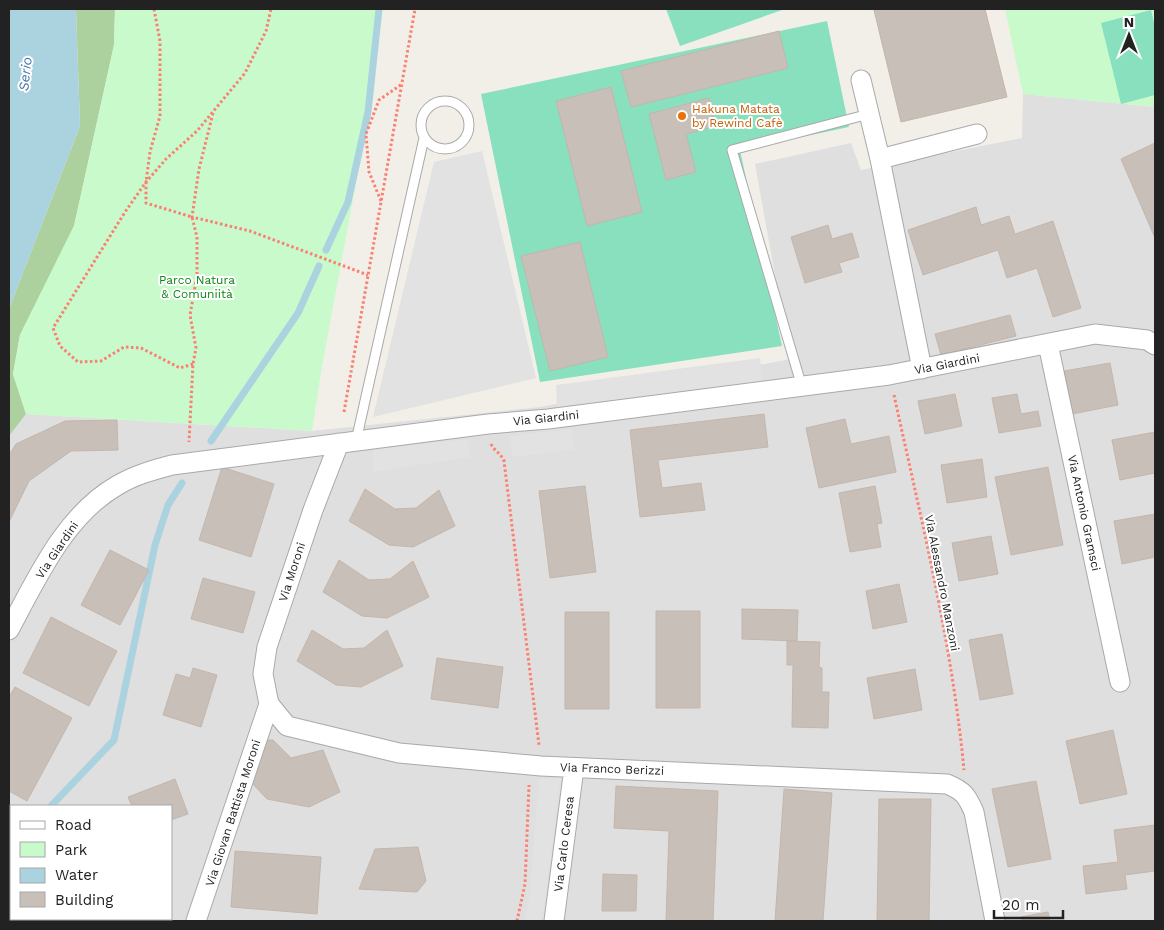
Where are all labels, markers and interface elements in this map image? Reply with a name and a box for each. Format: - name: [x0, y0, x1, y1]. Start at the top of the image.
- north arrow: [1104, 10, 1154, 60]
- text: N: [1124, 14, 1134, 30]
- water label: Serio: [15, 56, 35, 92]
- place label: Hakuna Matata by Rewind Cafè: [692, 102, 783, 130]
- marker: Hakuna Matata by Rewind Cafè: [676, 110, 688, 122]
- park label: Parco Natura & Comuniità: [159, 273, 235, 301]
- street label: Via Giardini: [913, 351, 981, 377]
- street label: Via Giardini: [512, 408, 580, 428]
- street label: Via Antonio Gramsci: [1065, 454, 1103, 572]
- street label: Via Alessandro Manzoni: [922, 514, 962, 652]
- street label: Via Giardini: [33, 519, 81, 581]
- street label: Via Moroni: [276, 541, 308, 603]
- street label: Via Giovan Battista Moroni: [203, 738, 263, 888]
- street label: Via Franco Berizzi: [560, 760, 664, 778]
- street label: Via Carlo Ceresa: [551, 795, 577, 893]
- legend: [10, 805, 172, 920]
- text: Road: [55, 816, 92, 834]
- text: Park: [55, 841, 88, 859]
- text: Water: [55, 866, 98, 884]
- scale bar: [994, 888, 1063, 920]
- text: Building: [55, 891, 113, 909]
- text: 20 m: [1002, 896, 1040, 914]

